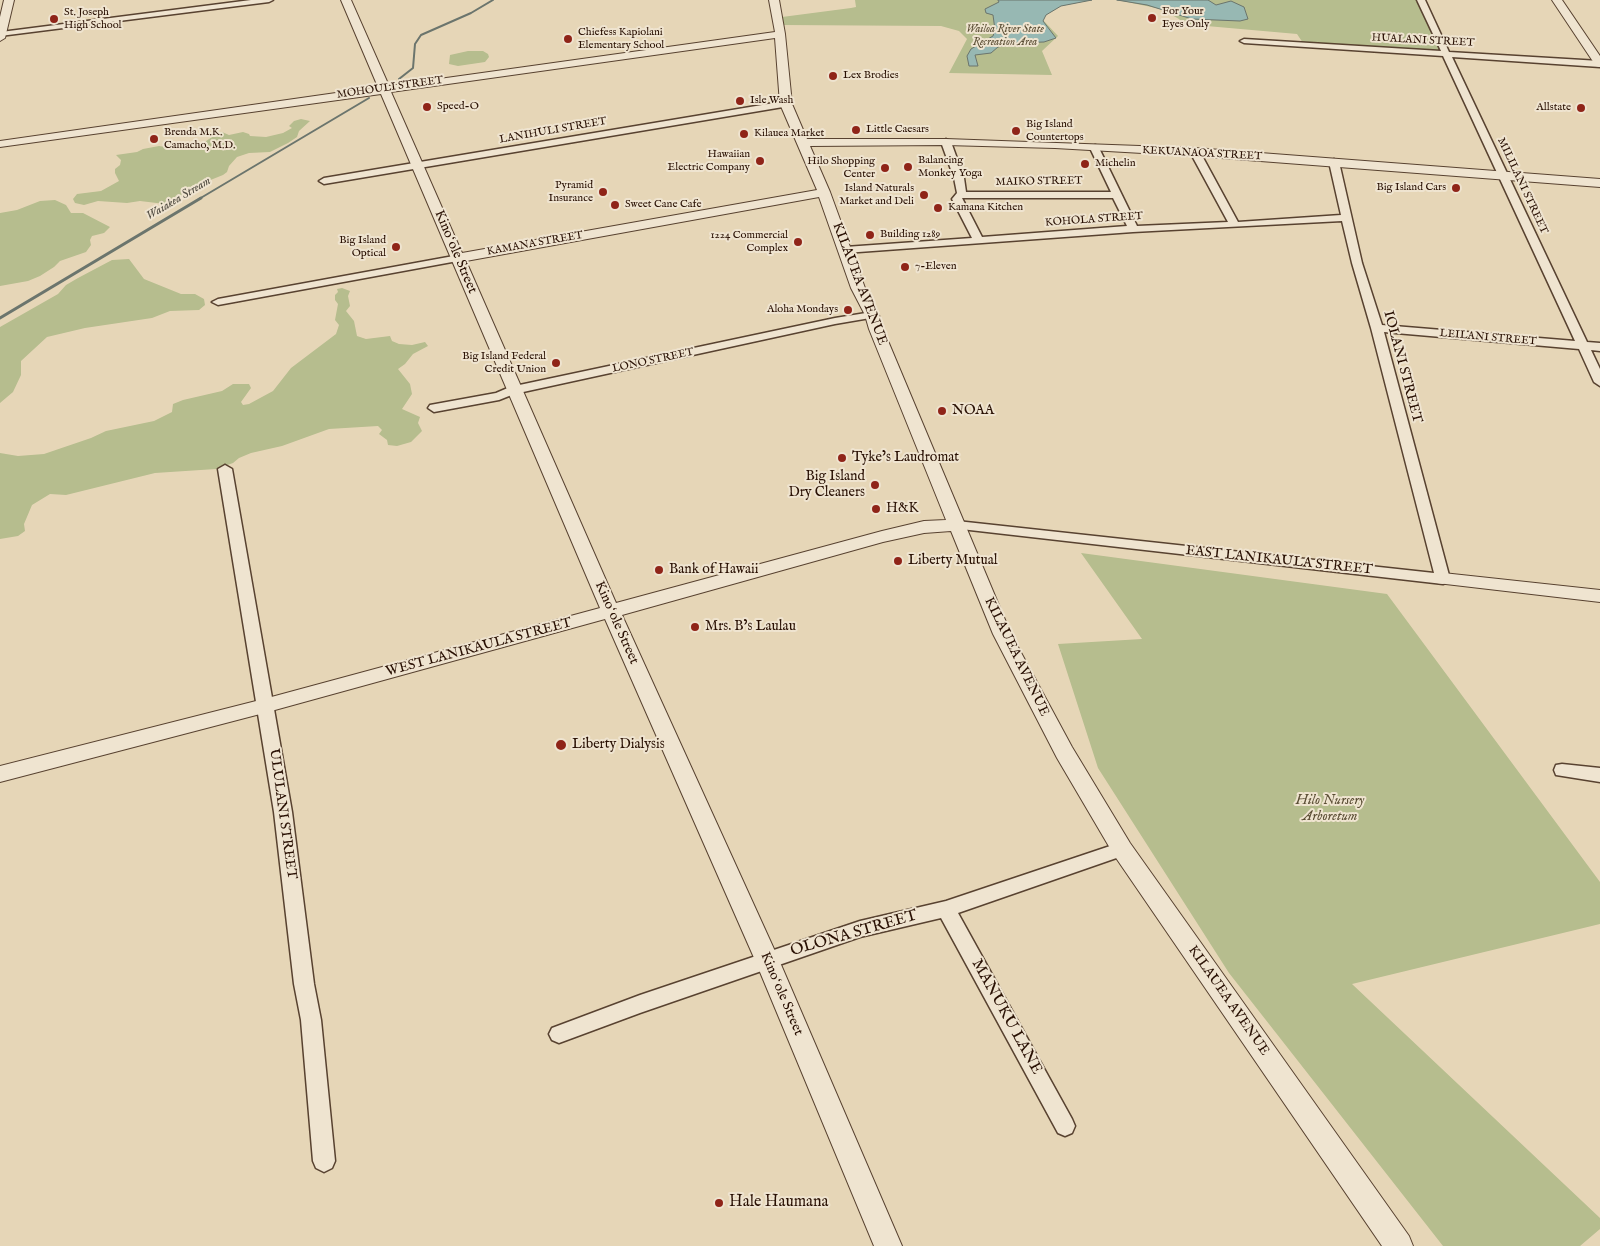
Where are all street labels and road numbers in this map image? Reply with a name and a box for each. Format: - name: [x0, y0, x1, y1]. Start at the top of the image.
- street label: HUALANI STREET: [1371, 32, 1475, 50]
- street label: MOHOULI STREET: [336, 74, 444, 102]
- street label: LANIHULI STREET: [498, 115, 608, 147]
- street label: MILILANI STREET: [1494, 136, 1550, 236]
- street label: KEKUANAOA STREET: [1142, 144, 1262, 164]
- street label: MAIKO STREET: [995, 175, 1083, 189]
- street label: Kinoʻole Street: [430, 208, 480, 296]
- street label: KOHOLA STREET: [1045, 210, 1143, 230]
- street label: KILAUEA AVENUE: [828, 220, 890, 348]
- street label: KAMANA STREET: [486, 229, 584, 259]
- street label: IOLANI STREET: [1379, 309, 1425, 425]
- street label: LEILANI STREET: [1439, 327, 1537, 349]
- street label: LONO STREET: [611, 346, 695, 376]
- street label: EAST LANIKAULA STREET: [1185, 543, 1373, 579]
- street label: Kinoʻole Street: [590, 579, 642, 667]
- street label: KILAUEA AVENUE: [980, 595, 1052, 719]
- street label: WEST LANIKAULA STREET: [384, 615, 574, 681]
- street label: ULULANI STREET: [265, 748, 299, 880]
- street label: OLONA STREET: [788, 907, 920, 961]
- street label: KILAUEA AVENUE: [1184, 943, 1272, 1059]
- street label: Kinoʻole Street: [756, 950, 806, 1038]
- street label: MANUKU LANE: [966, 956, 1046, 1078]

